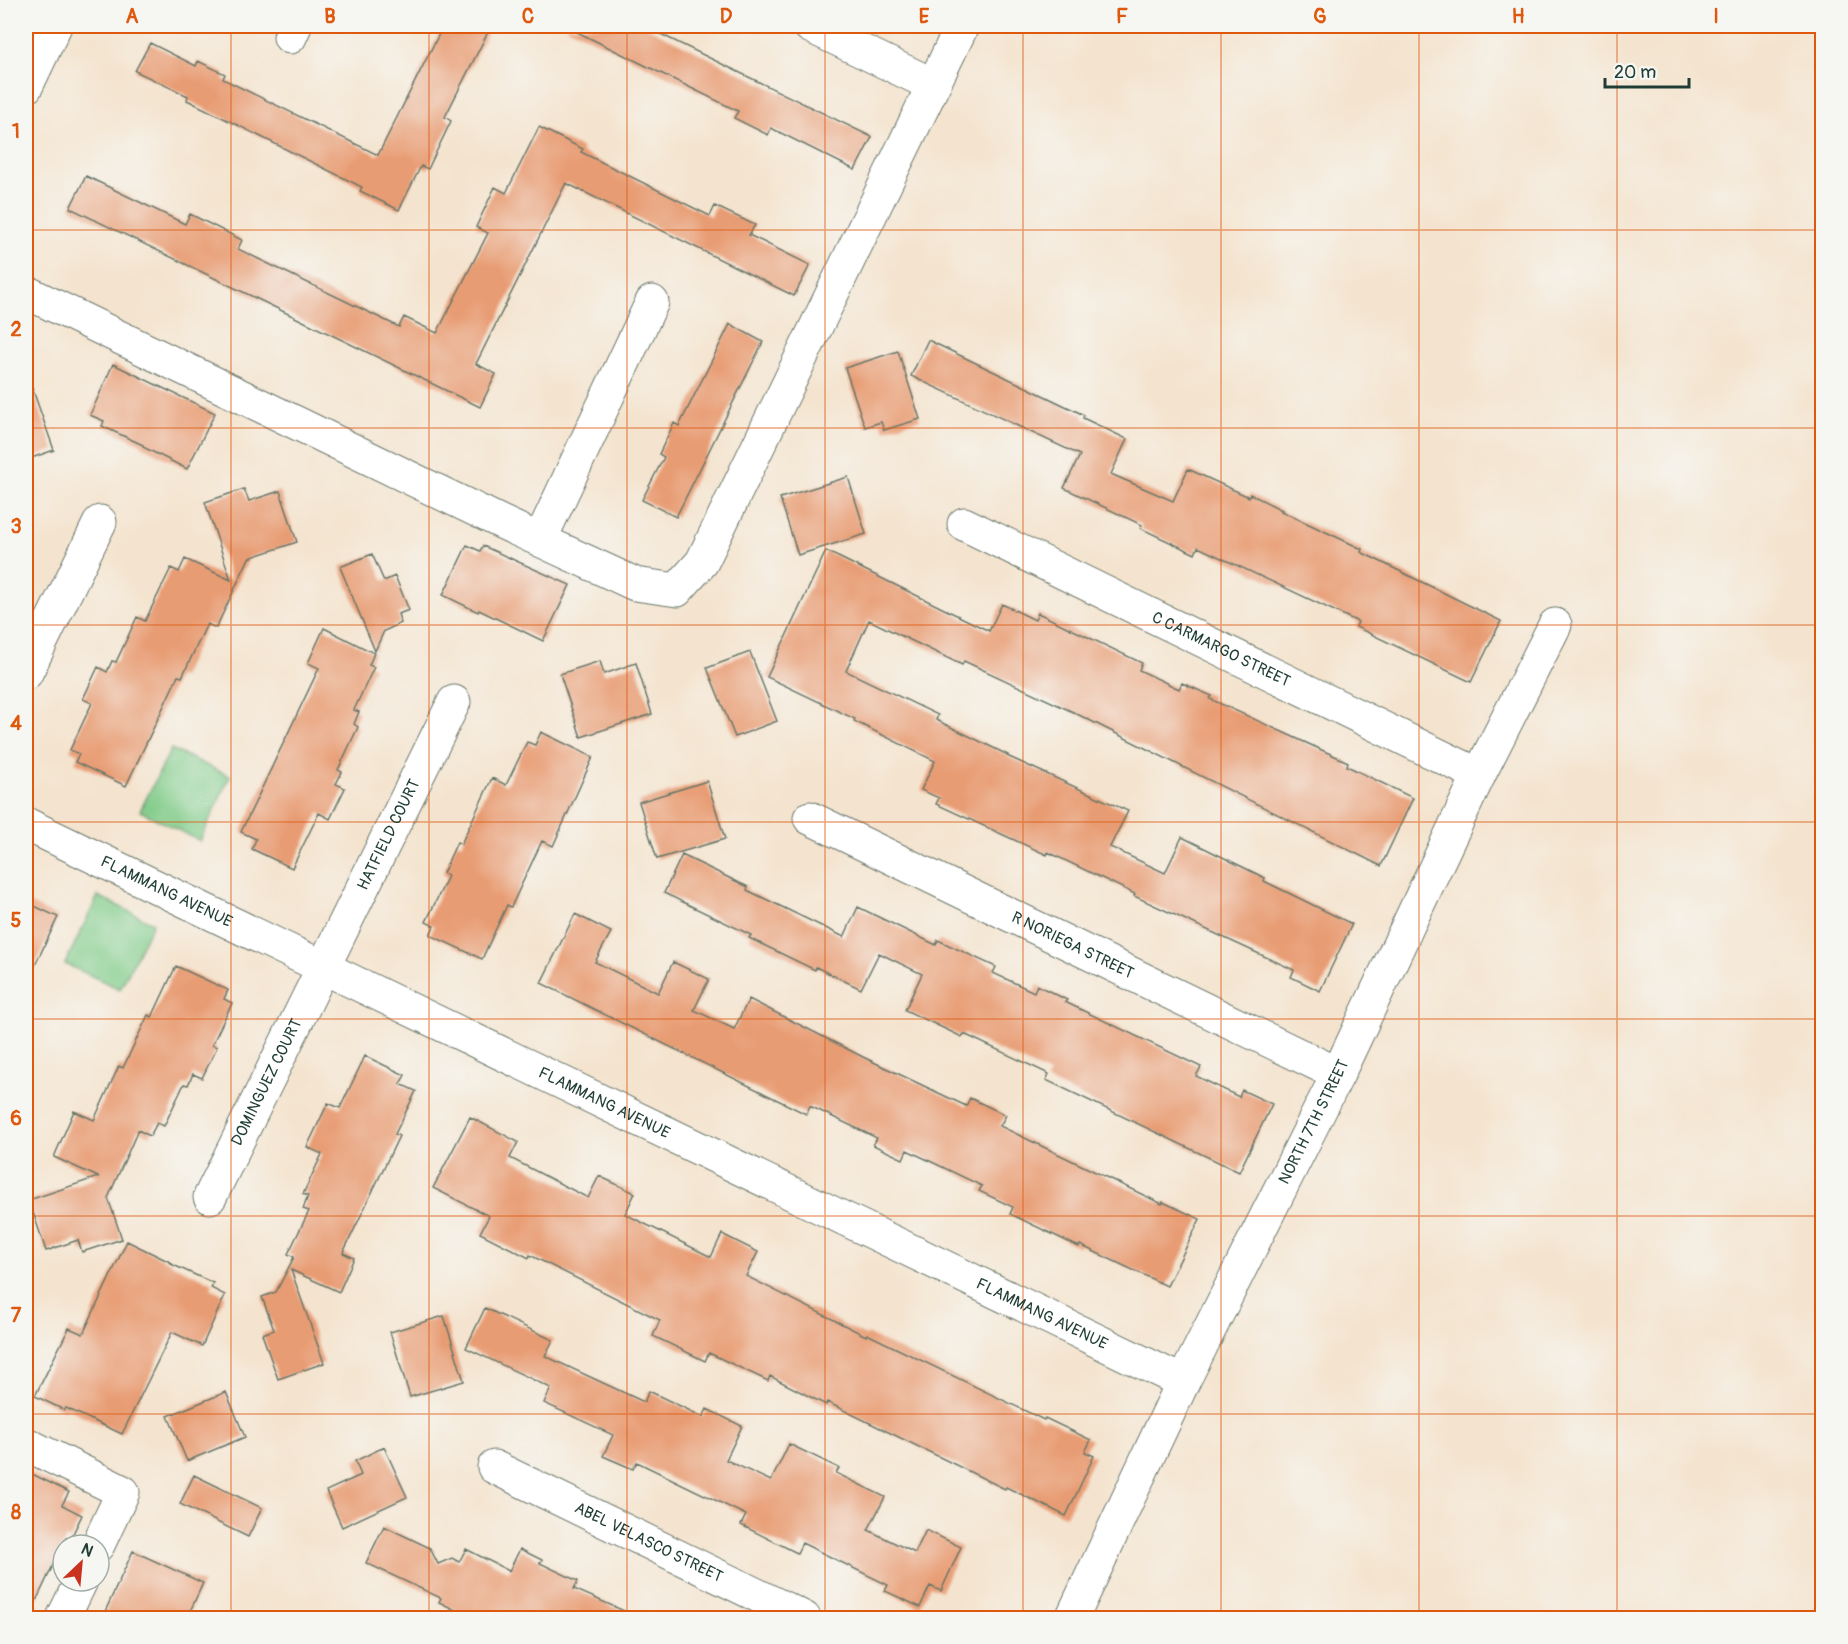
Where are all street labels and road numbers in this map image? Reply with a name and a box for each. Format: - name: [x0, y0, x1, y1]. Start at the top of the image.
- street label: C CARMARGO STREET: [1149, 607, 1294, 691]
- street label: HATFIELD COURT: [353, 776, 424, 893]
- street label: FLAMMANG AVENUE: [97, 852, 236, 932]
- street label: R NORIEGA STREET: [1008, 907, 1137, 984]
- street label: DOMINGUEZ COURT: [227, 1015, 306, 1149]
- street label: NORTH 7TH STREET: [1274, 1056, 1353, 1187]
- street label: FLAMMANG AVENUE: [535, 1063, 673, 1143]
- street label: FLAMMANG AVENUE: [973, 1274, 1111, 1354]
- street label: ABEL VELASCO STREET: [571, 1498, 726, 1587]

